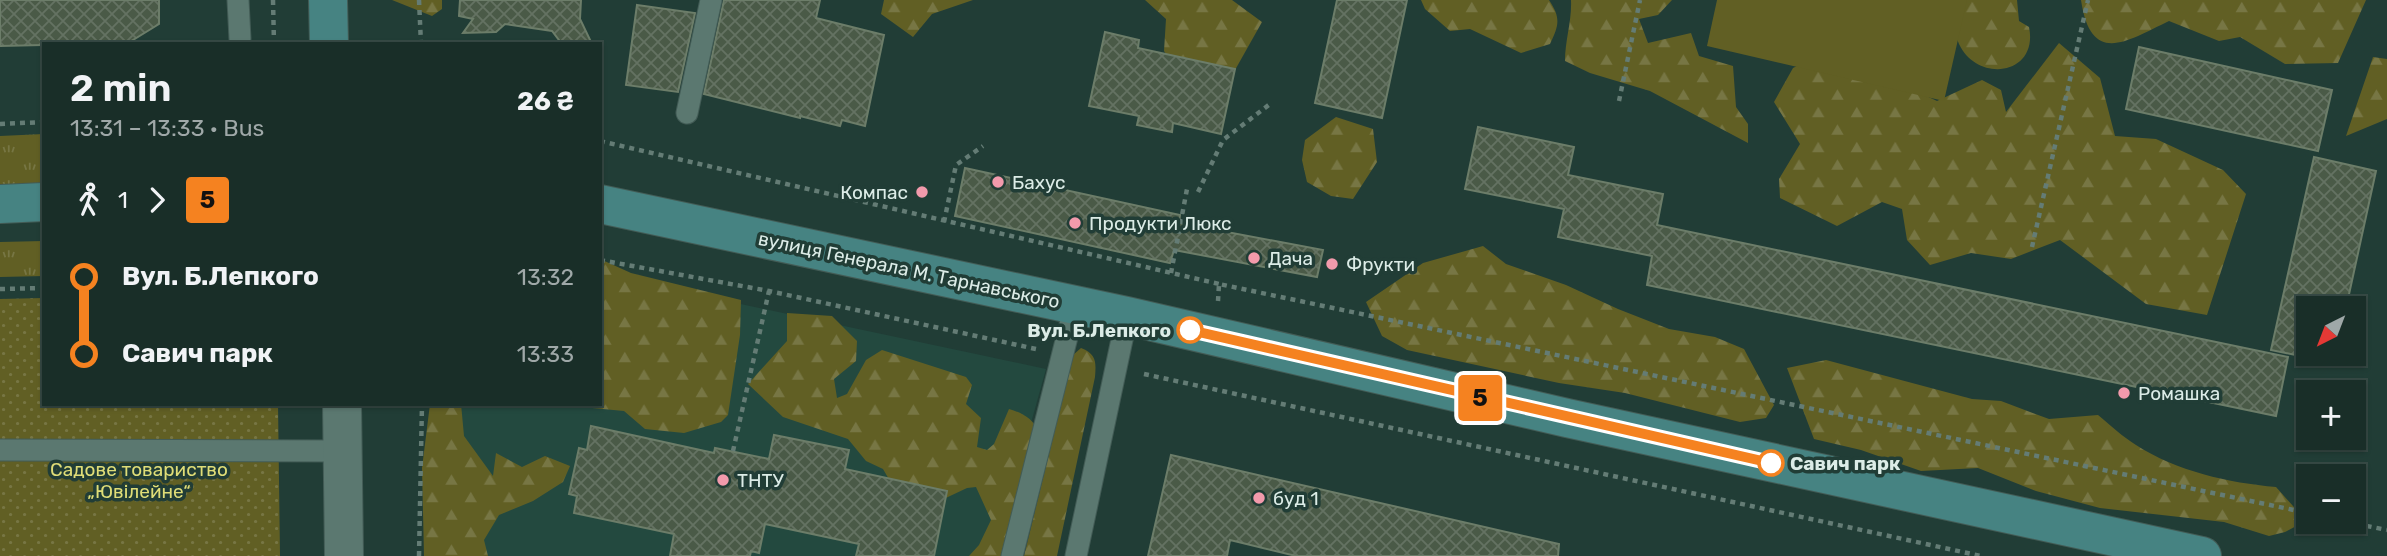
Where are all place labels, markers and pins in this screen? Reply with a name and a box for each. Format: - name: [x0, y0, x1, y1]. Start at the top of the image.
- place label: Бахус: [1012, 171, 1065, 194]
- marker: Бахус: [990, 174, 1006, 190]
- place label: Компас: [840, 181, 908, 204]
- marker: Компас: [914, 184, 930, 200]
- place label: Продукти Люкс: [1089, 212, 1231, 235]
- marker: Продукти Люкс: [1067, 215, 1083, 231]
- place label: Дача: [1268, 247, 1313, 270]
- marker: Дача: [1246, 250, 1262, 266]
- place label: Фрукти: [1346, 253, 1415, 276]
- marker: Фрукти: [1324, 256, 1340, 272]
- marker: Вул. Б.Лепкого: [1177, 317, 1203, 343]
- place label: Вул. Б.Лепкого: [1027, 319, 1171, 342]
- place label: Ромашка: [2138, 382, 2220, 405]
- marker: Ромашка: [2116, 385, 2132, 401]
- marker: Савич парк: [1758, 450, 1784, 476]
- place label: Савич парк: [1790, 452, 1901, 475]
- place label: ТНТУ: [737, 469, 785, 492]
- marker: ТНТУ: [715, 472, 731, 488]
- place label: буд 1: [1273, 487, 1319, 510]
- marker: буд 1: [1251, 490, 1267, 506]

